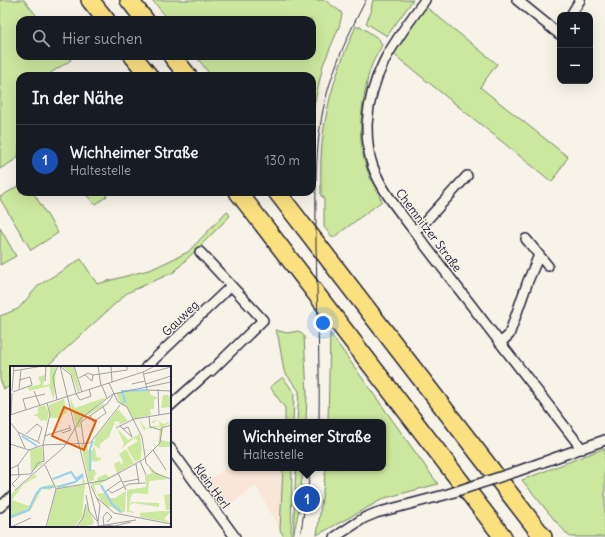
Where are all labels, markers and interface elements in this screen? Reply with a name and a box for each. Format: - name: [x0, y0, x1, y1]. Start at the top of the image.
- map controls: [557, 12, 593, 84]
- button: +: [557, 12, 593, 48]
- search box: [16, 16, 316, 60]
- icon: search: [30, 27, 52, 49]
- text: Hier suchen: [62, 29, 142, 48]
- button: −: [557, 48, 593, 84]
- text: In der Nähe: [32, 87, 124, 109]
- text: Wichheimer Straße: [70, 143, 198, 162]
- text: 1: [42, 152, 48, 169]
- text: 130 m: [264, 152, 300, 169]
- text: Haltestelle: [70, 162, 131, 179]
- street label: Chemnitzer Straße: [393, 185, 465, 275]
- street label: Gauweg: [159, 297, 201, 339]
- your location: [313, 313, 333, 333]
- inset map: [10, 366, 171, 527]
- popup: [228, 419, 386, 471]
- text: Wichheimer Straße: [243, 427, 371, 446]
- text: Haltestelle: [243, 446, 304, 463]
- street label: Klein Herl: [191, 461, 233, 511]
- pin: 1: [294, 484, 320, 514]

